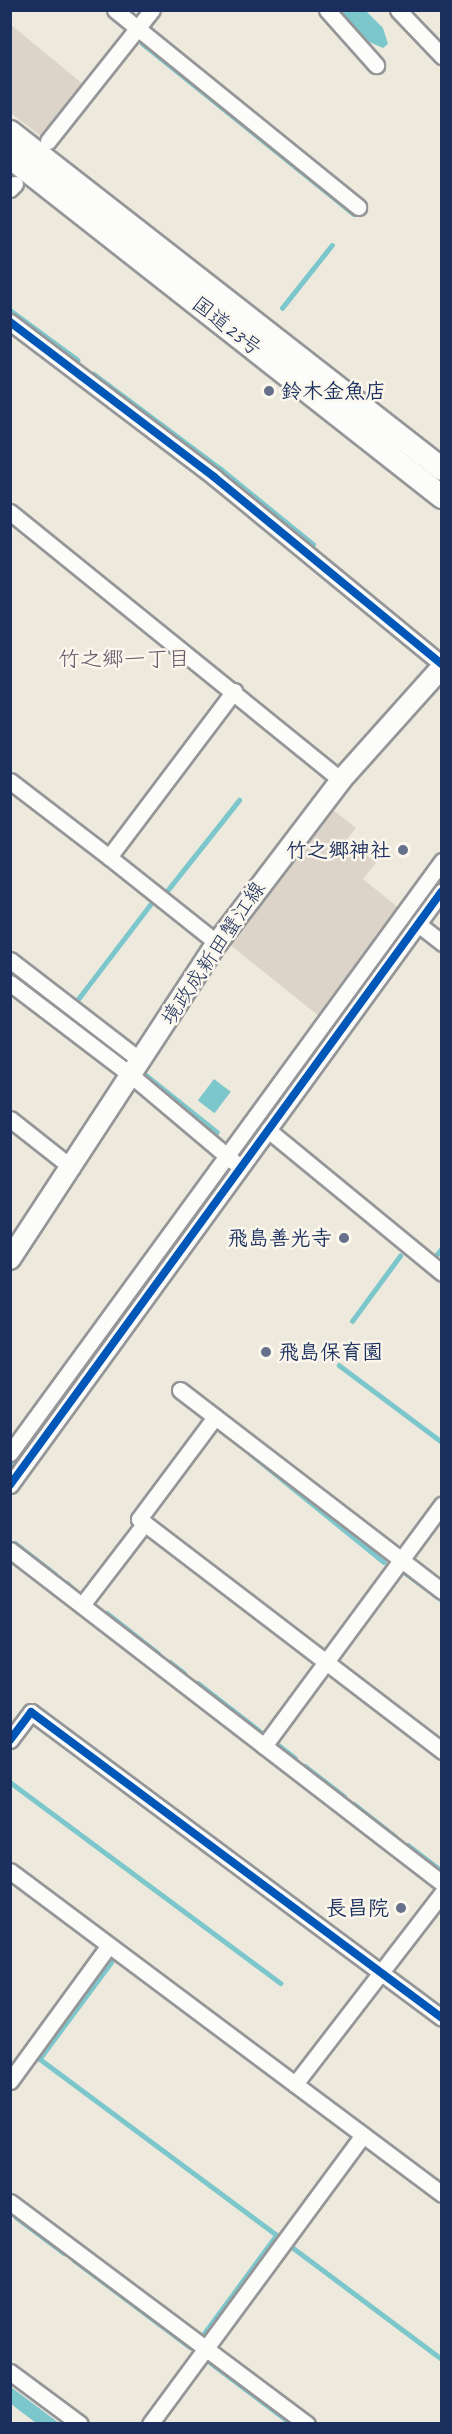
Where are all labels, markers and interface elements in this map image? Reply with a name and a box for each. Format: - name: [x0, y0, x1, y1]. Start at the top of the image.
- street label: 国道23号: [187, 291, 267, 361]
- place label: 鈴木金魚店: [281, 378, 386, 404]
- marker: 鈴木金魚店: [262, 384, 276, 398]
- district label: 竹之郷一丁目: [58, 647, 190, 673]
- place label: 竹之郷神社: [286, 837, 391, 863]
- marker: 竹之郷神社: [396, 843, 410, 857]
- street label: 境政成新田蟹江線: [156, 876, 270, 1030]
- place label: 飛島善光寺: [227, 1225, 332, 1251]
- marker: 飛島善光寺: [337, 1231, 351, 1245]
- place label: 飛島保育園: [278, 1339, 383, 1365]
- marker: 飛島保育園: [259, 1345, 273, 1359]
- place label: 長昌院: [326, 1895, 389, 1921]
- marker: 長昌院: [394, 1901, 408, 1915]

